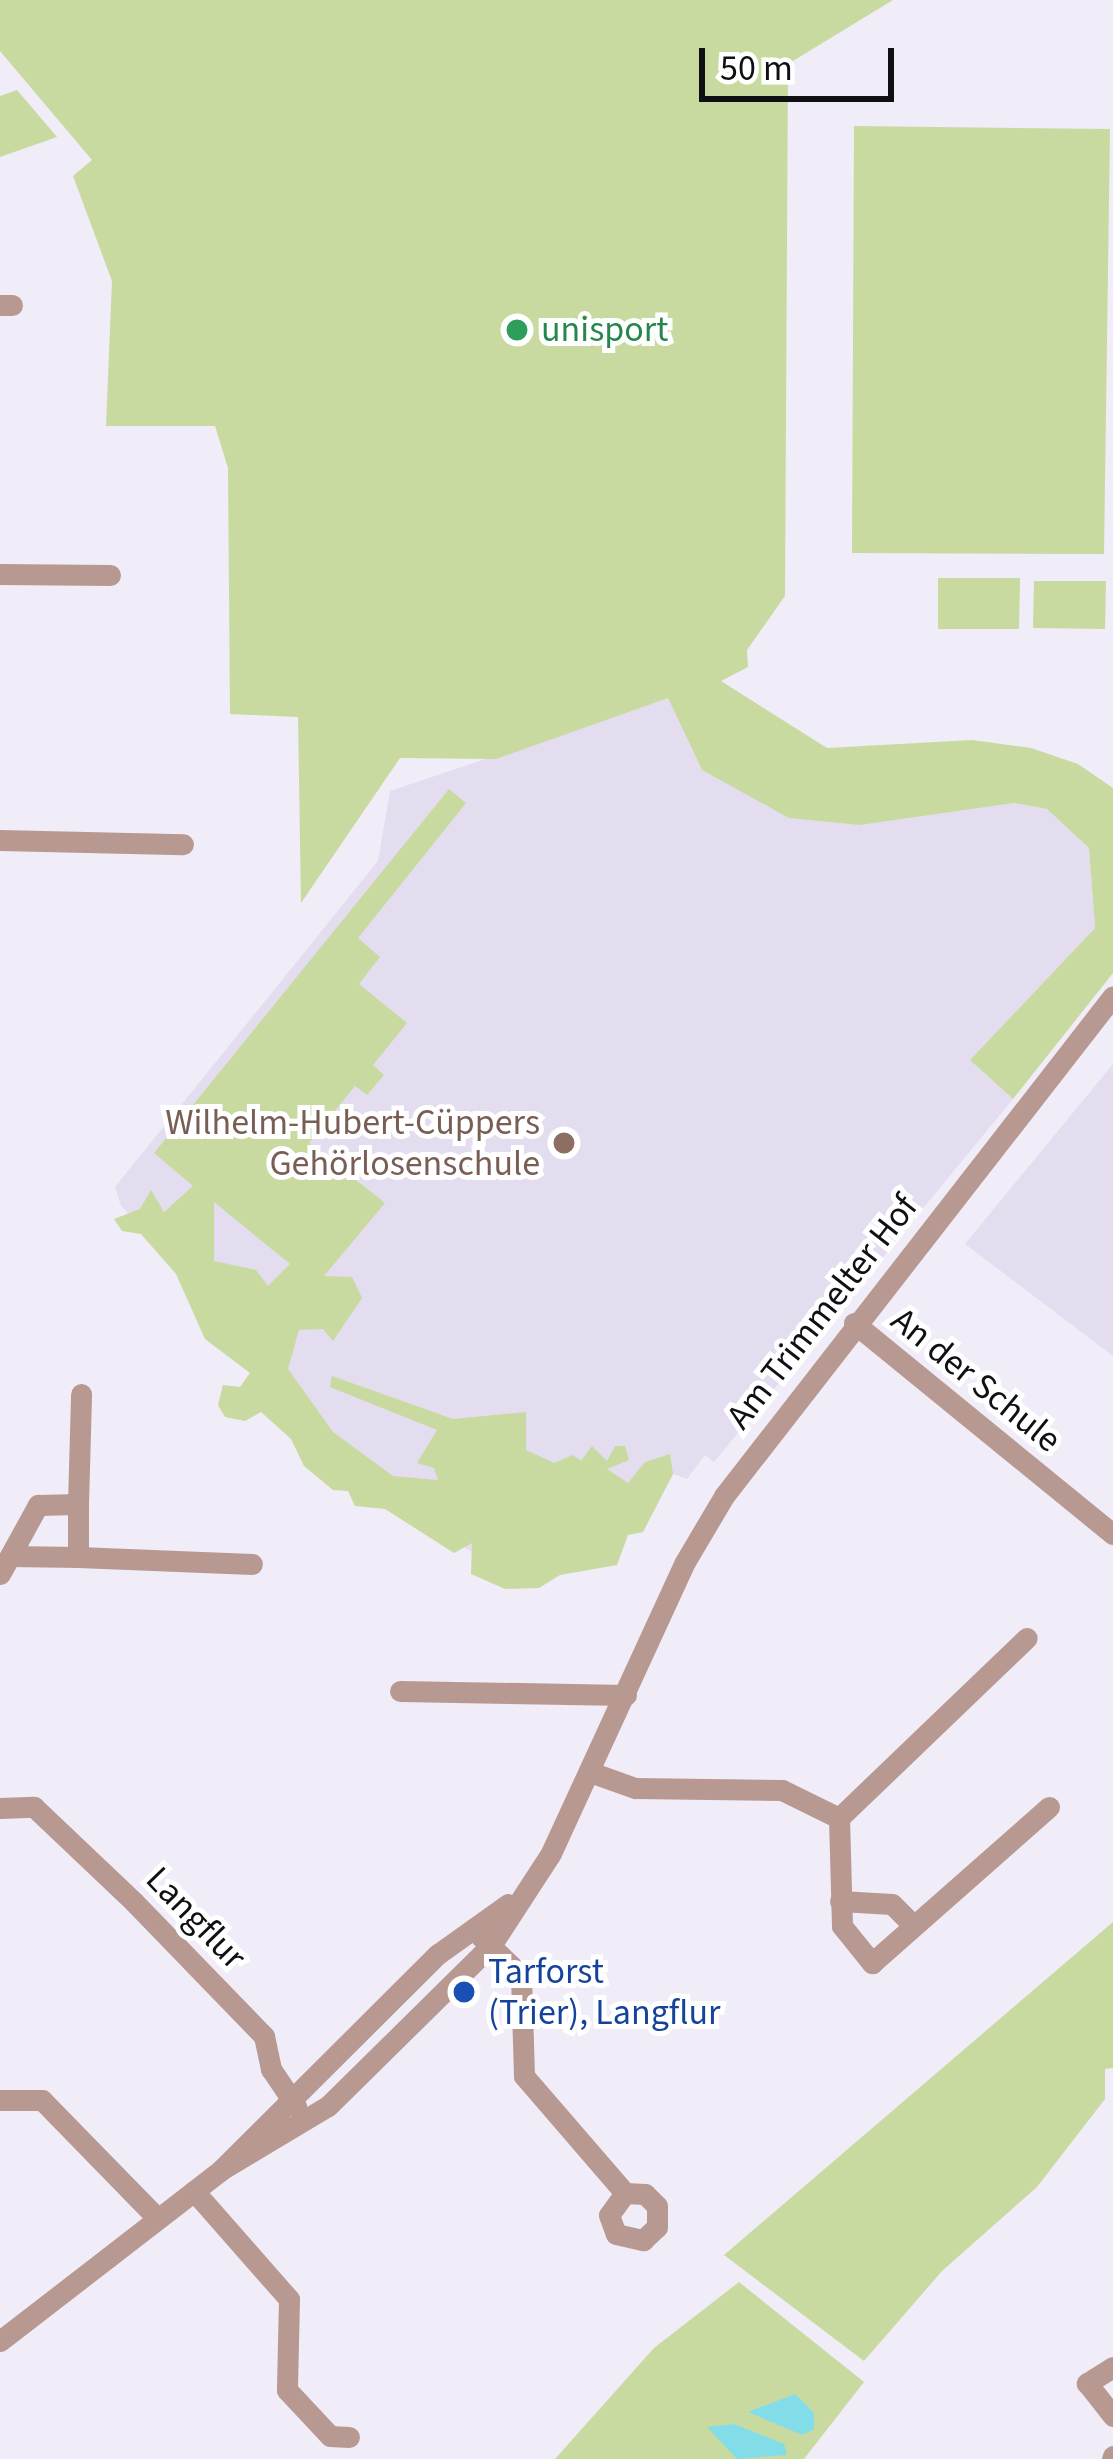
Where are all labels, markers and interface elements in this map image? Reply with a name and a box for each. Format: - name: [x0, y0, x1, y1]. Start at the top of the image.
- scale bar: [705, 24, 900, 98]
- text: 50 m: [720, 43, 793, 94]
- place label: unisport: [541, 308, 668, 352]
- marker: unisport: [504, 317, 530, 343]
- place label: Wilhelm-Hubert-Cüppers Gehörlosenschule: [165, 1100, 540, 1185]
- marker: Wilhelm-Hubert-Cüppers Gehörlosenschule: [551, 1130, 577, 1156]
- street label: Am Trimmelter Hof: [717, 1186, 927, 1438]
- street label: An der Schule: [882, 1298, 1070, 1462]
- street label: Langflur: [137, 1858, 255, 1978]
- place label: Tarforst (Trier), Langflur: [488, 1949, 721, 2034]
- marker: Tarforst (Trier), Langflur: [451, 1979, 477, 2005]

